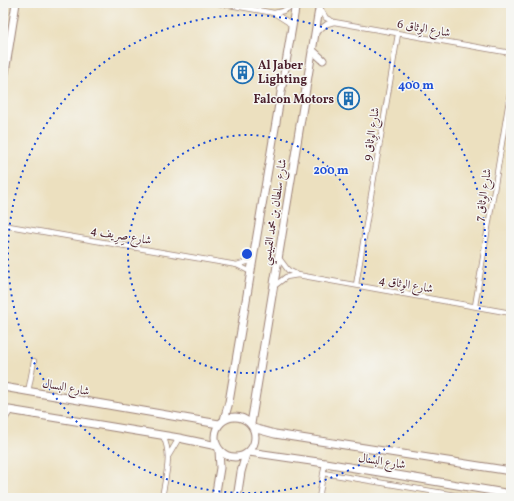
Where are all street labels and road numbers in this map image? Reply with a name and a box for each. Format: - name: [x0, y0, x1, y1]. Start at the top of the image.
- street label: شارع الوِثاق 6: [396, 16, 452, 44]
- street label: شارع الوِثاق 9: [360, 106, 386, 162]
- street label: شارع سلطان بن محمد القبيسي: [259, 158, 293, 267]
- street label: شارع الوِثاق 7: [472, 167, 498, 223]
- street label: شارع صِرِيف 4: [89, 223, 153, 251]
- street label: شارع الوِثاق 4: [377, 272, 434, 300]
- street label: شارع البسال: [41, 376, 91, 402]
- street label: شارع البسال: [357, 450, 407, 476]

